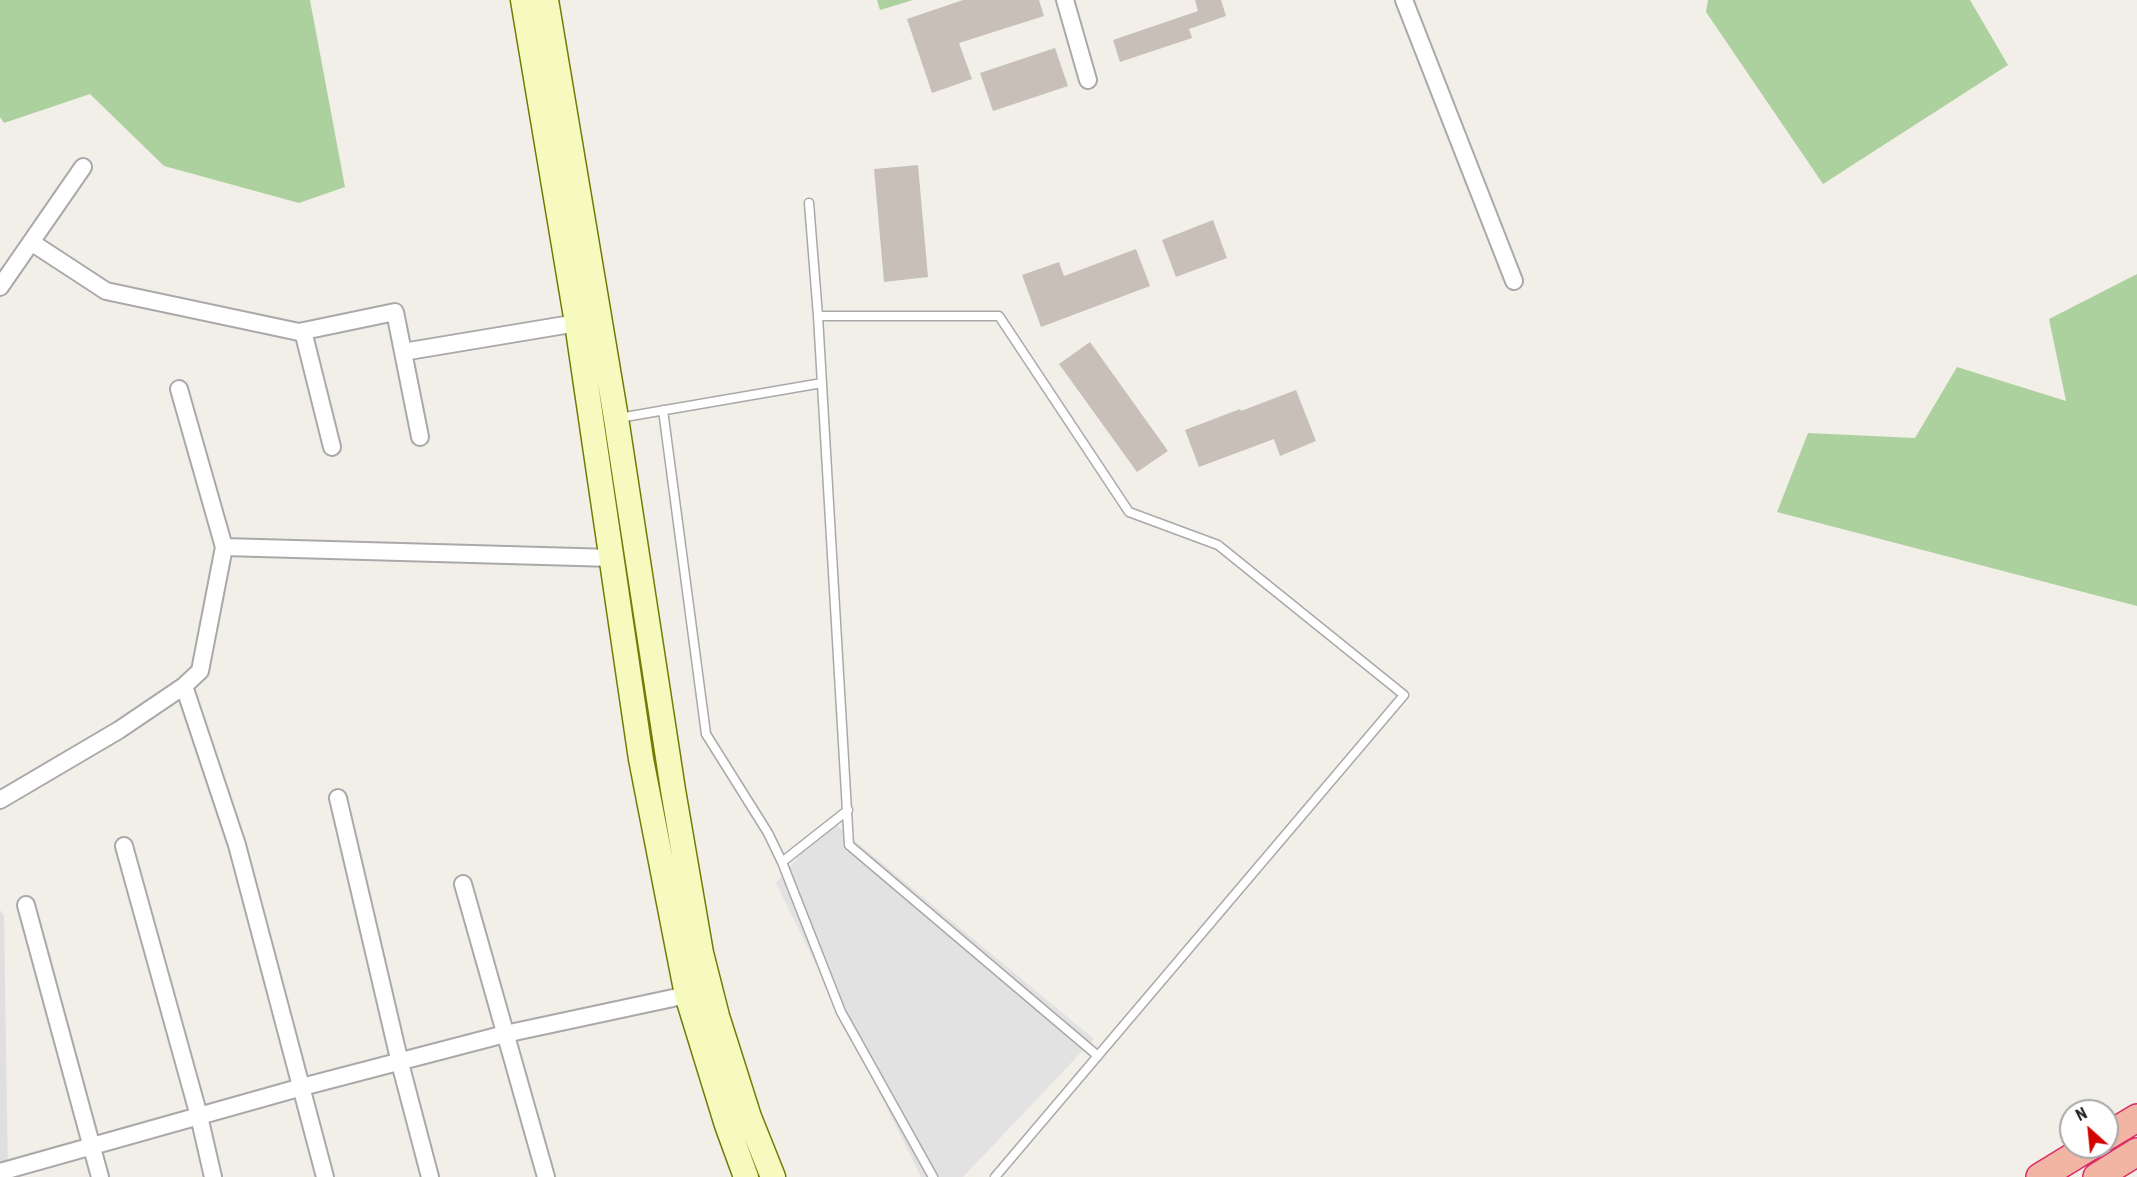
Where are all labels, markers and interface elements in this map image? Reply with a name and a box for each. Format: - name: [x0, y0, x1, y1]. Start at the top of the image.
- north arrow: [2059, 1099, 2119, 1159]
- text: N: [2073, 1104, 2090, 1125]

